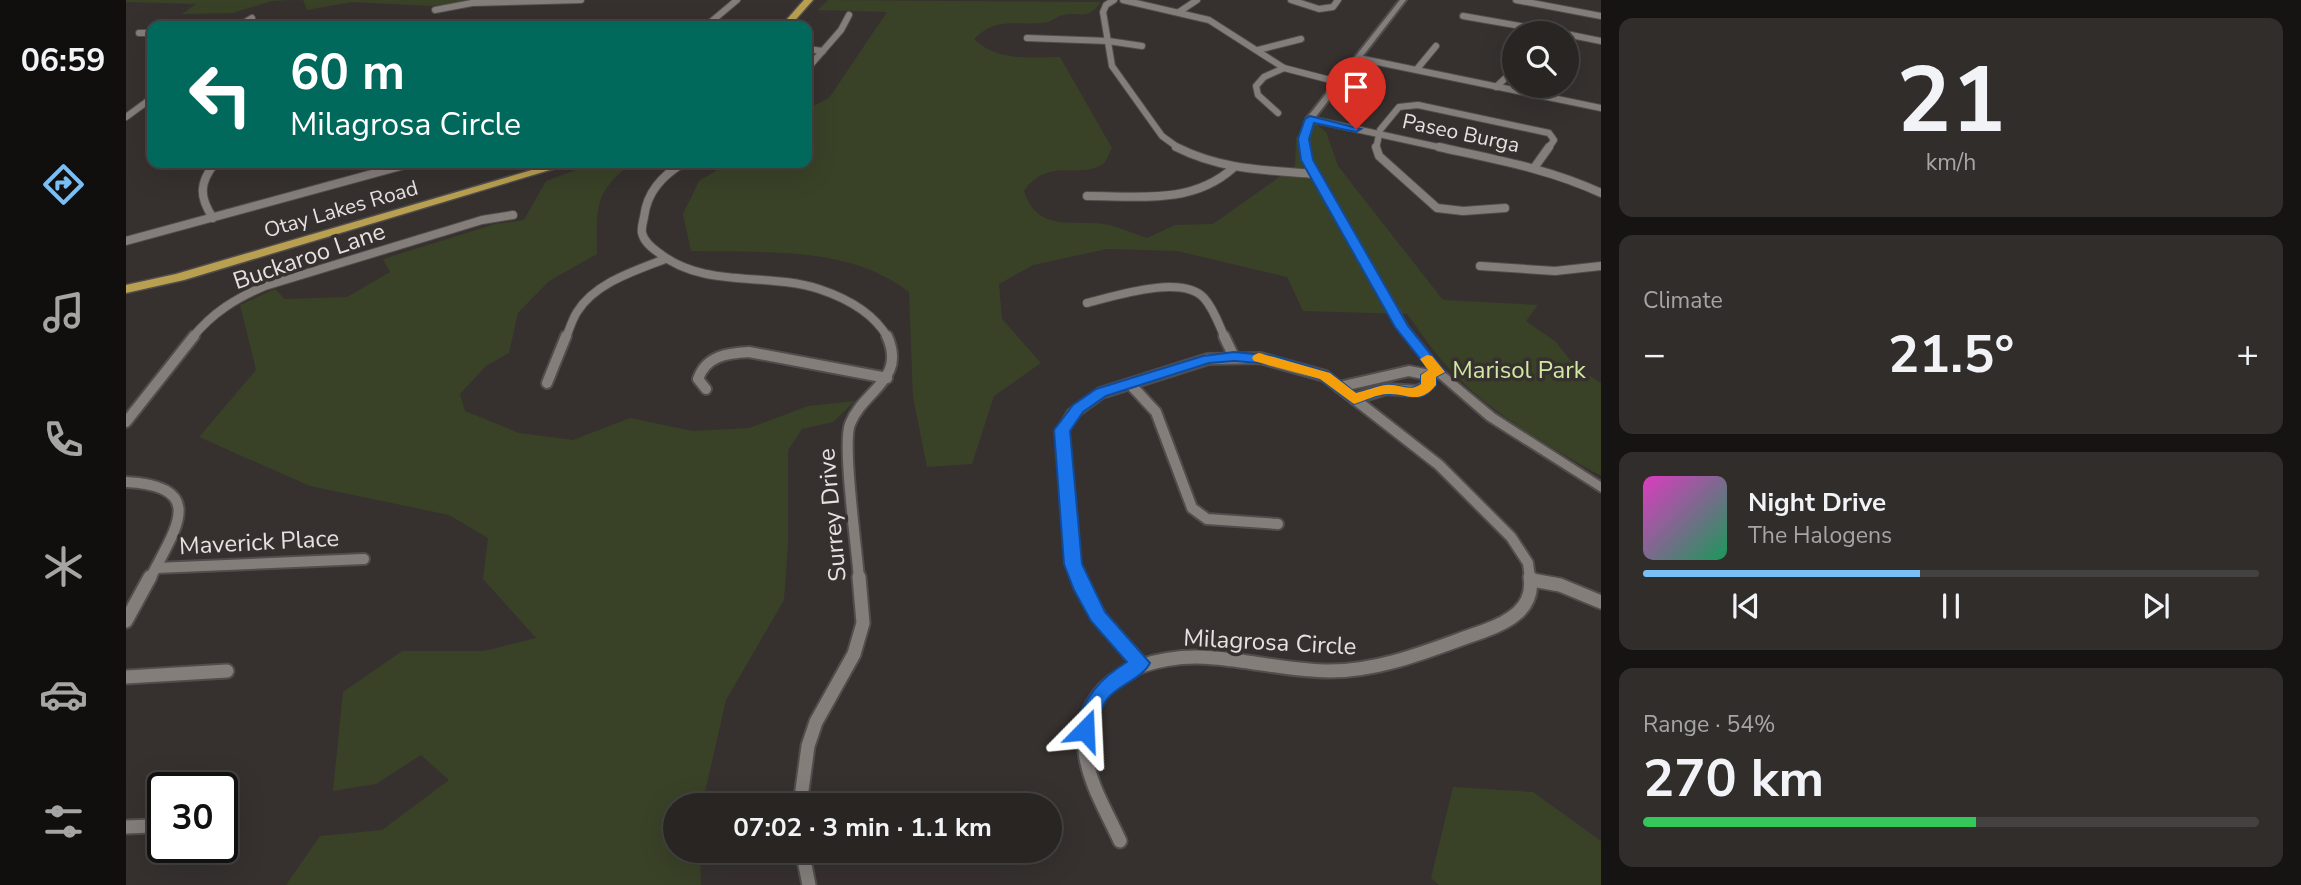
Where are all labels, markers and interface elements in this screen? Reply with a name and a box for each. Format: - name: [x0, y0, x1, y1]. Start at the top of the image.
- map controls: [1502, 21, 1579, 98]
- button: search: [1502, 21, 1579, 98]
- text: 06:59: [21, 39, 105, 82]
- text: 60 m: [290, 39, 405, 106]
- text: 21: [1896, 39, 2006, 163]
- icon: left: [175, 49, 266, 140]
- pin: [1326, 57, 1386, 129]
- icon: arrive: [1337, 68, 1375, 106]
- text: Milagrosa Circle: [290, 103, 521, 146]
- street label: Paseo Burga: [1400, 107, 1522, 159]
- text: km/h: [1926, 147, 1976, 178]
- icon: directions: [39, 160, 88, 209]
- street label: Otay Lakes Road: [261, 174, 421, 244]
- street label: Buckaroo Lane: [229, 215, 389, 297]
- text: Climate: [1643, 285, 1723, 316]
- icon: music: [39, 288, 88, 337]
- text: 21.5°: [1888, 319, 2014, 390]
- text: −: [1643, 329, 1666, 380]
- text: +: [2236, 329, 2259, 380]
- park label: Marisol Park: [1452, 354, 1587, 386]
- icon: phone: [39, 415, 88, 464]
- street label: Surrey Drive: [810, 447, 854, 583]
- text: Night Drive: [1748, 485, 1886, 520]
- text: The Halogens: [1748, 520, 1892, 551]
- street label: Maverick Place: [178, 522, 340, 562]
- icon: climate: [39, 542, 88, 591]
- icon: previous: [1727, 587, 1765, 625]
- icon: pause: [1932, 587, 1970, 625]
- icon: next: [2137, 587, 2175, 625]
- street label: Milagrosa Circle: [1183, 621, 1357, 663]
- icon: car: [39, 670, 88, 719]
- position arrow: [1048, 693, 1122, 767]
- text: Range · 54%: [1643, 709, 1775, 740]
- text: 270 km: [1643, 743, 1824, 814]
- speed limit sign: 30: [147, 772, 238, 863]
- icon: filters: [39, 797, 88, 846]
- text: 07:02 · 3 min · 1.1 km: [733, 810, 992, 845]

